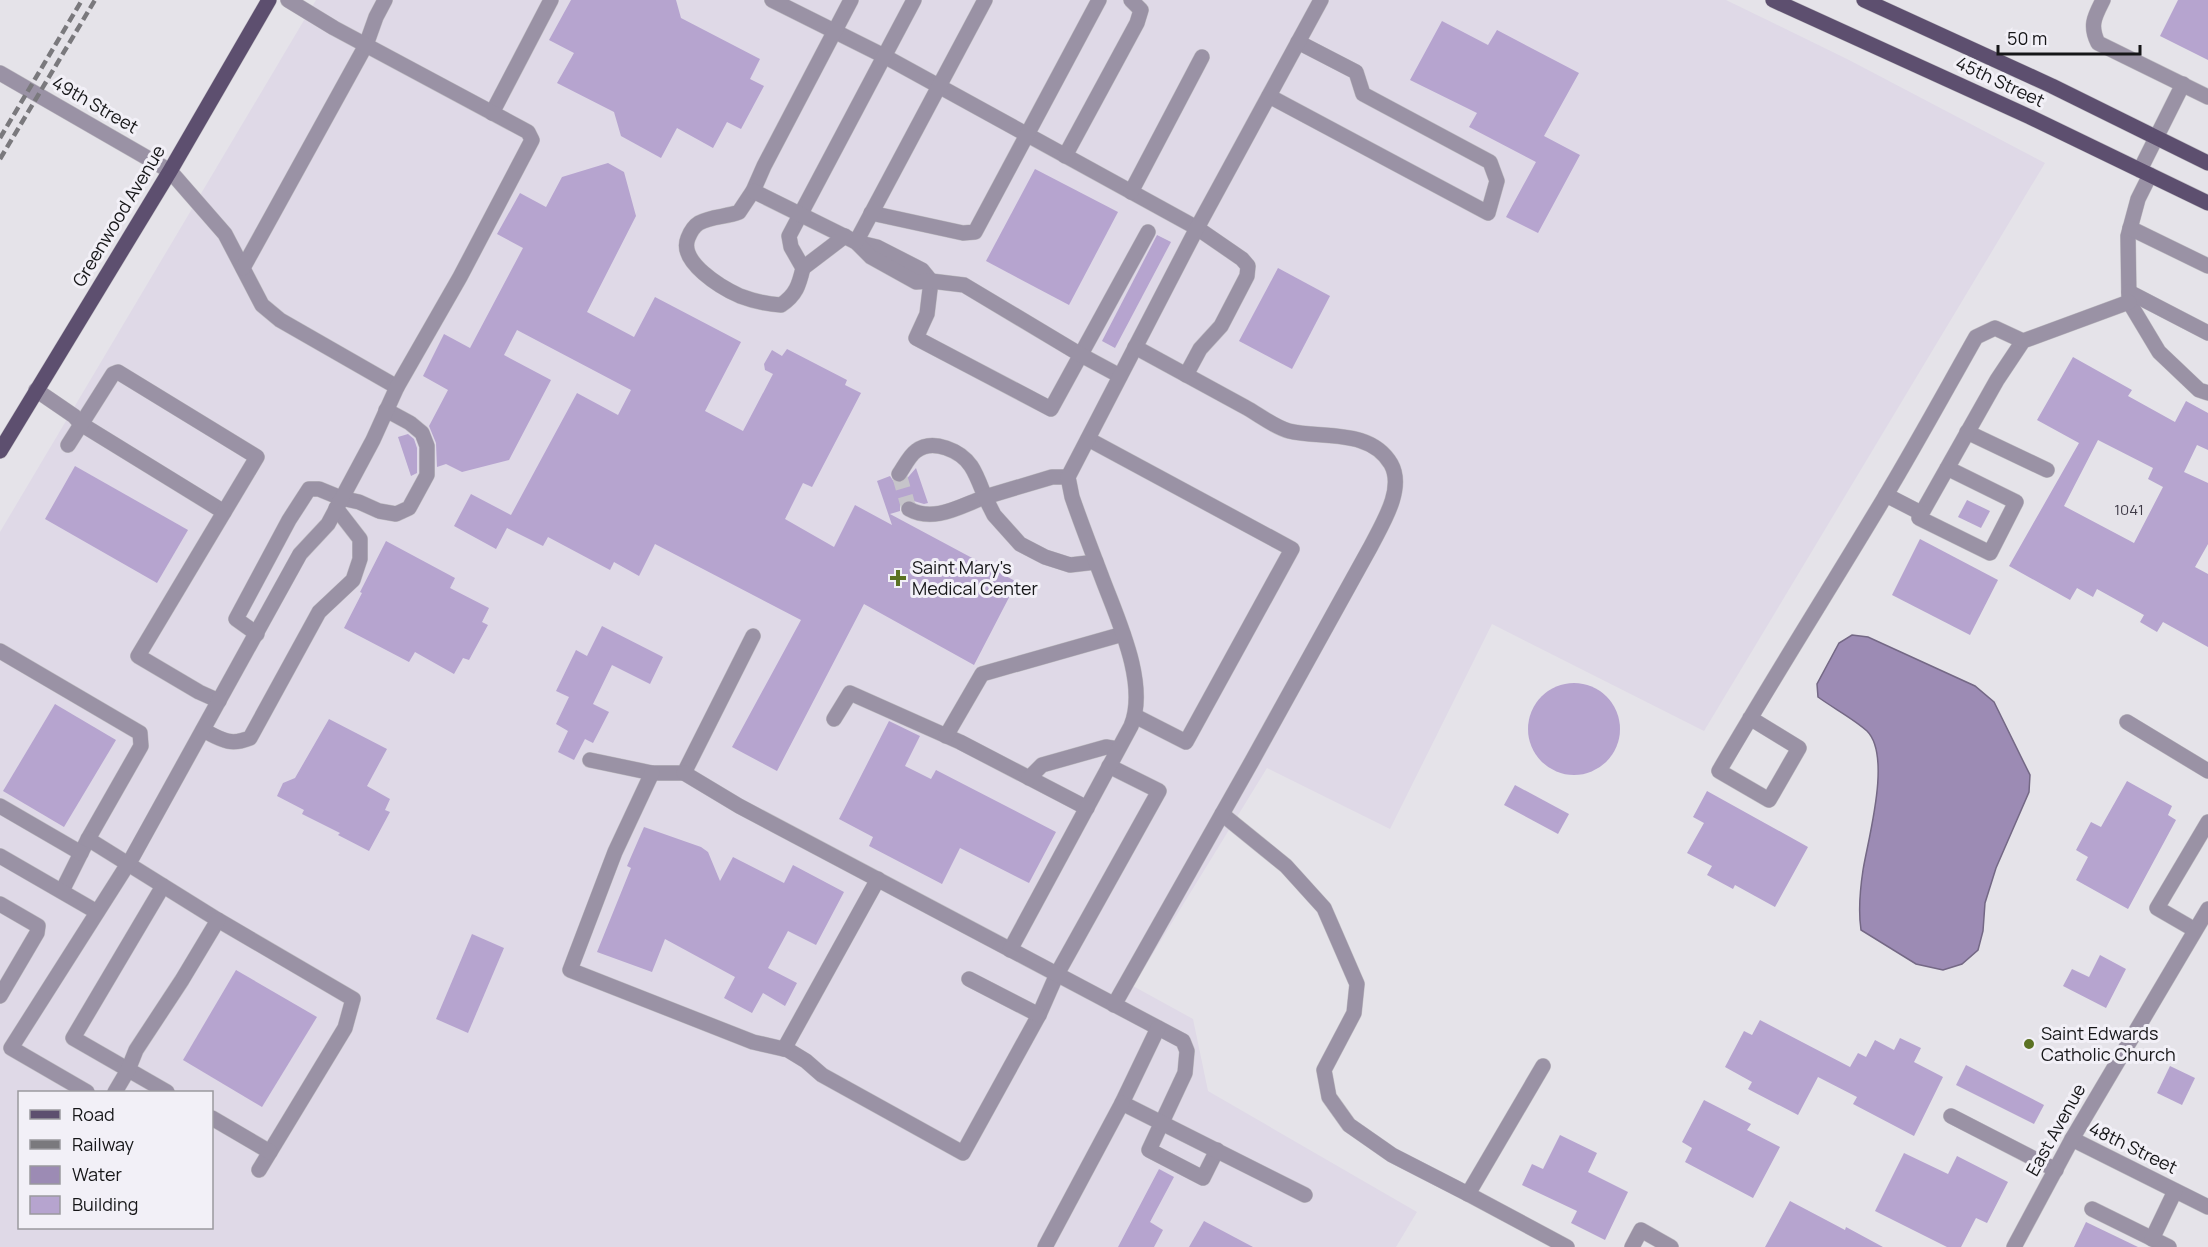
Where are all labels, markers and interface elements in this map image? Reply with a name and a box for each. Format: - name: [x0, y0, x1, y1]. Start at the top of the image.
- scale bar: [1998, 18, 2140, 56]
- text: 50 m: [2007, 26, 2047, 50]
- street label: 45th Street: [1952, 50, 2049, 112]
- street label: 49th Street: [48, 70, 143, 139]
- street label: Greenwood Avenue: [66, 140, 170, 291]
- house number: 1041: [2114, 499, 2144, 520]
- place label: Saint Mary's Medical Center: [912, 555, 1038, 600]
- marker: Saint Mary's Medical Center: [889, 569, 907, 587]
- place label: Saint Edwards Catholic Church: [2041, 1021, 2176, 1066]
- marker: Saint Edwards Catholic Church: [2022, 1037, 2036, 1051]
- street label: East Avenue: [2020, 1079, 2090, 1180]
- legend: [18, 1091, 213, 1229]
- text: Road: [72, 1102, 115, 1126]
- street label: 48th Street: [2085, 1115, 2182, 1179]
- text: Railway: [72, 1132, 134, 1156]
- text: Water: [72, 1162, 122, 1186]
- text: Building: [72, 1192, 138, 1216]

